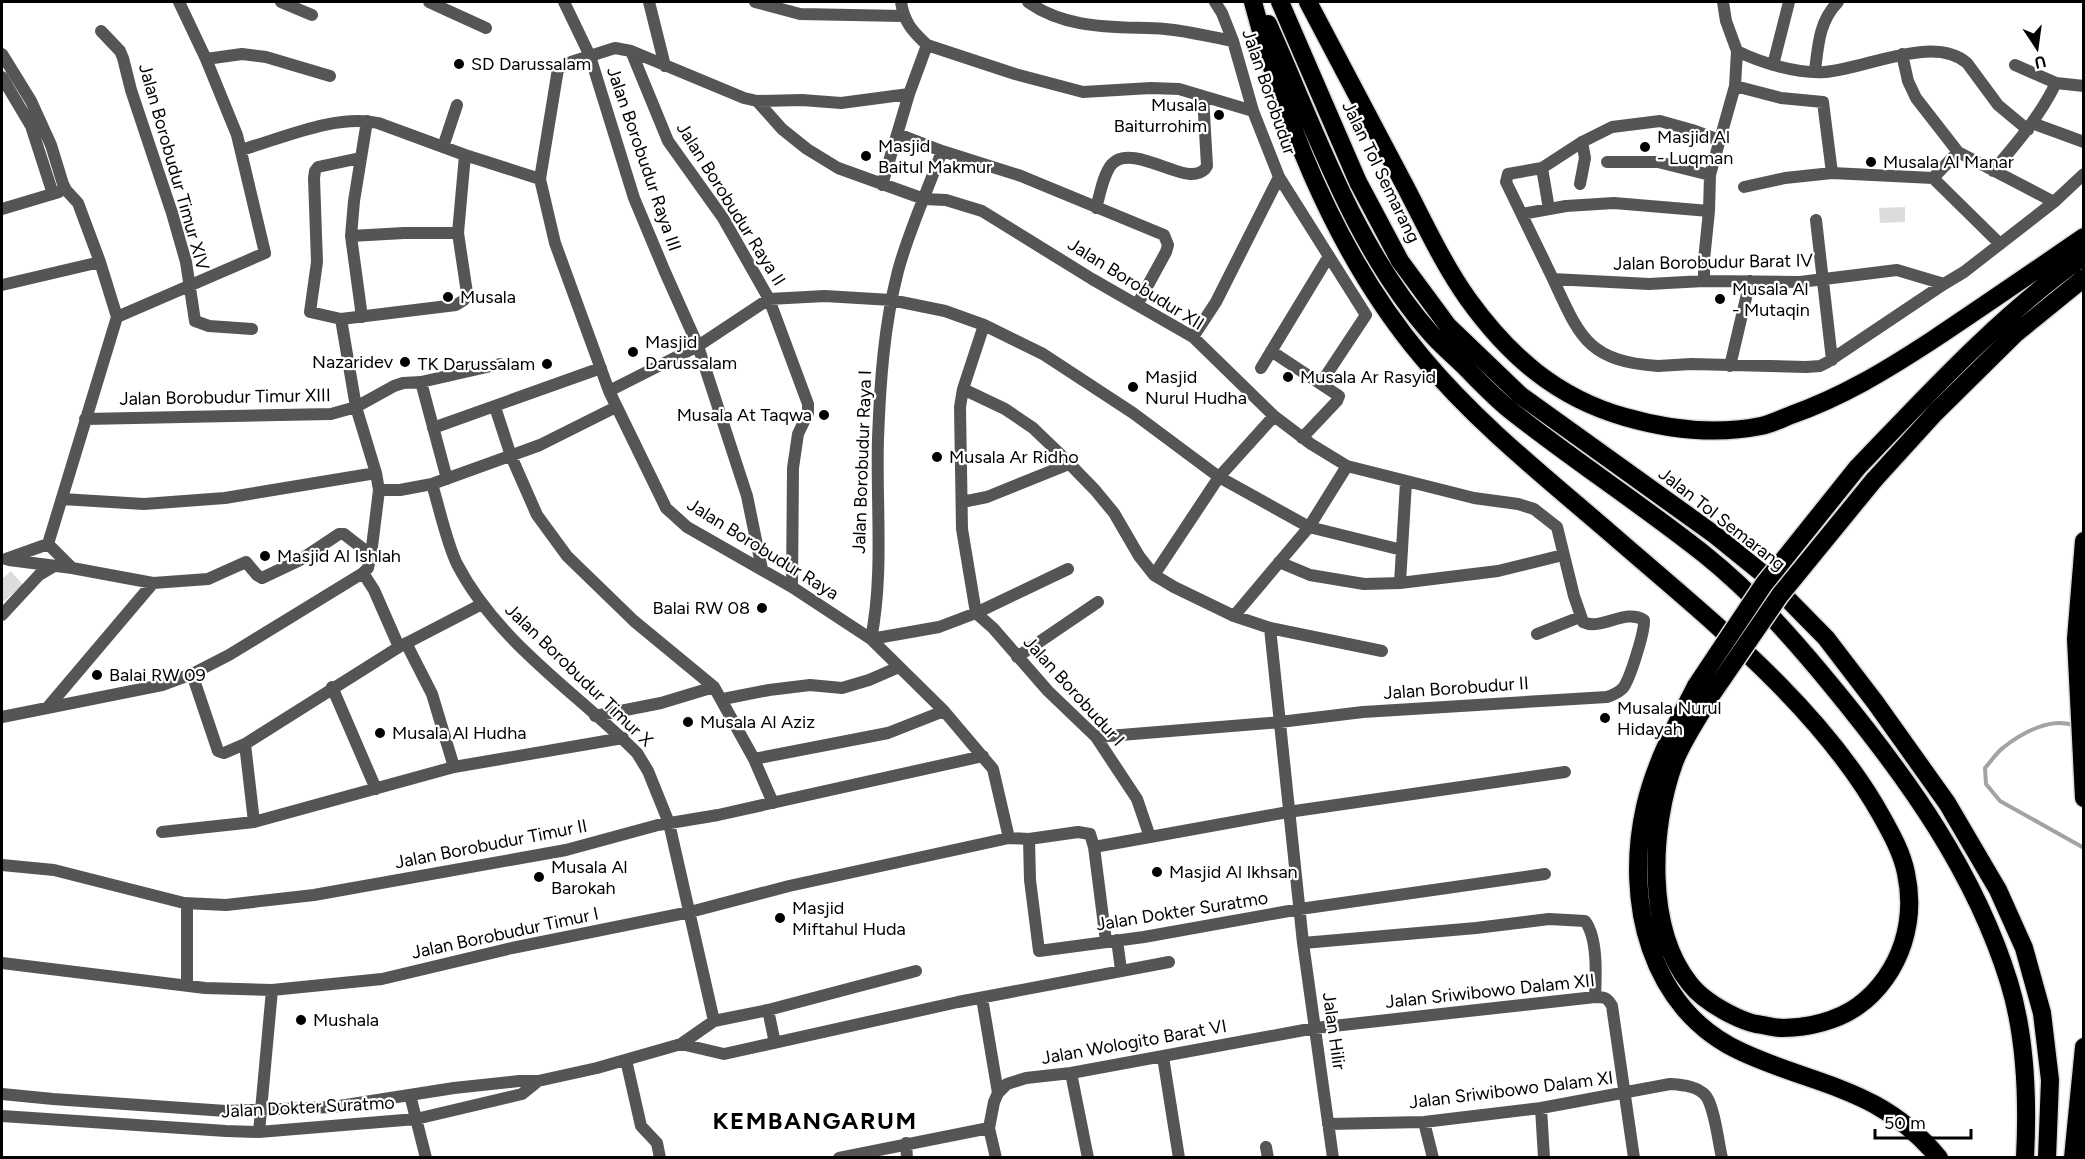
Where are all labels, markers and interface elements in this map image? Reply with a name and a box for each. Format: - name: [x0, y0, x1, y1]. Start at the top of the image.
- north arrow: [2007, 18, 2067, 78]
- street label: Jalan Borobudur: [1237, 26, 1301, 158]
- text: U: [2033, 52, 2048, 73]
- place label: SD Darussalam: [471, 53, 591, 75]
- marker: SD Darussalam: [452, 57, 466, 71]
- street label: Jalan Borobudur Timur XIV: [134, 61, 214, 273]
- street label: Jalan Borobudur Raya III: [602, 64, 686, 254]
- place label: Musala Baiturrohim: [1114, 94, 1207, 137]
- street label: Jalan Tol Semarang: [1337, 98, 1425, 246]
- marker: Musala Baiturrohim: [1212, 108, 1226, 122]
- street label: Jalan Borobudur Raya II: [672, 118, 790, 290]
- place label: Masjid Al - Luqman: [1657, 126, 1733, 169]
- place label: Masjid Baitul Makmur: [878, 135, 992, 178]
- marker: Masjid Al - Luqman: [1638, 140, 1652, 154]
- marker: Masjid Baitul Makmur: [859, 149, 873, 163]
- place label: Musala Al Manar: [1883, 151, 2014, 173]
- marker: Musala Al Manar: [1864, 155, 1878, 169]
- street label: Jalan Borobudur XII: [1064, 233, 1208, 335]
- street label: Jalan Borobudur Barat IV: [1613, 249, 1814, 275]
- place label: Musala Al - Mutaqin: [1732, 278, 1810, 321]
- place label: Musala: [460, 286, 516, 308]
- marker: Musala: [441, 290, 455, 304]
- marker: Musala Al - Mutaqin: [1713, 292, 1727, 306]
- place label: Masjid Darussalam: [645, 331, 737, 374]
- marker: Masjid Darussalam: [626, 345, 640, 359]
- place label: Nazaridev: [312, 351, 394, 373]
- place label: TK Darussalam: [418, 353, 535, 375]
- marker: Nazaridev: [398, 355, 412, 369]
- marker: TK Darussalam: [540, 357, 554, 371]
- place label: Masjid Nurul Hudha: [1145, 366, 1247, 409]
- place label: Musala Ar Rasyid: [1300, 366, 1436, 388]
- street label: Jalan Borobudur Raya I: [848, 370, 876, 554]
- marker: Musala Ar Rasyid: [1281, 370, 1295, 384]
- marker: Masjid Nurul Hudha: [1126, 380, 1140, 394]
- street label: Jalan Borobudur Timur XIII: [119, 384, 331, 410]
- place label: Musala At Taqwa: [677, 404, 812, 426]
- marker: Musala At Taqwa: [817, 408, 831, 422]
- place label: Musala Ar Ridho: [949, 446, 1079, 468]
- marker: Musala Ar Ridho: [930, 450, 944, 464]
- street label: Jalan Tol Semarang: [1654, 463, 1790, 575]
- street label: Jalan Borobudur Raya: [683, 493, 843, 605]
- place label: Masjid Al Ishlah: [277, 545, 401, 567]
- marker: Masjid Al Ishlah: [258, 549, 272, 563]
- place label: Balai RW 08: [652, 597, 750, 619]
- street label: Jalan Borobudur Timur X: [501, 599, 657, 751]
- marker: Balai RW 08: [755, 601, 769, 615]
- street label: Jalan Borobudur I: [1019, 631, 1129, 751]
- place label: Balai RW 09: [109, 664, 206, 686]
- marker: Balai RW 09: [90, 668, 104, 682]
- street label: Jalan Borobudur II: [1383, 672, 1529, 704]
- place label: Musala Nurul Hidayah: [1617, 697, 1722, 740]
- place label: Musala Al Aziz: [700, 711, 815, 733]
- marker: Musala Nurul Hidayah: [1598, 711, 1612, 725]
- marker: Musala Al Aziz: [681, 715, 695, 729]
- place label: Musala Al Hudha: [392, 722, 526, 744]
- marker: Musala Al Hudha: [373, 726, 387, 740]
- street label: Jalan Borobudur Timur II: [393, 815, 589, 873]
- place label: Musala Al Barokah: [551, 856, 628, 899]
- place label: Masjid Al Ikhsan: [1169, 861, 1298, 883]
- marker: Masjid Al Ikhsan: [1150, 865, 1164, 879]
- marker: Musala Al Barokah: [532, 870, 546, 884]
- street label: Jalan Dokter Suratmo: [1095, 887, 1269, 935]
- place label: Masjid Miftahul Huda: [792, 897, 906, 940]
- street label: Jalan Borobudur Timur I: [409, 902, 601, 964]
- marker: Masjid Miftahul Huda: [773, 911, 787, 925]
- street label: Jalan Sriwibowo Dalam XII: [1384, 969, 1596, 1013]
- street label: Jalan Hilir: [1318, 991, 1350, 1071]
- place label: Mushala: [313, 1009, 379, 1031]
- marker: Mushala: [294, 1013, 308, 1027]
- street label: Jalan Wologito Barat VI: [1040, 1015, 1228, 1069]
- street label: Jalan Sriwibowo Dalam XI: [1408, 1067, 1614, 1113]
- street label: Jalan Dokter Suratmo: [221, 1091, 395, 1123]
- scale bar: [1875, 1102, 1971, 1140]
- district label: KEMBANGARUM: [713, 1106, 917, 1135]
- text: 50 m: [1884, 1112, 1926, 1134]

